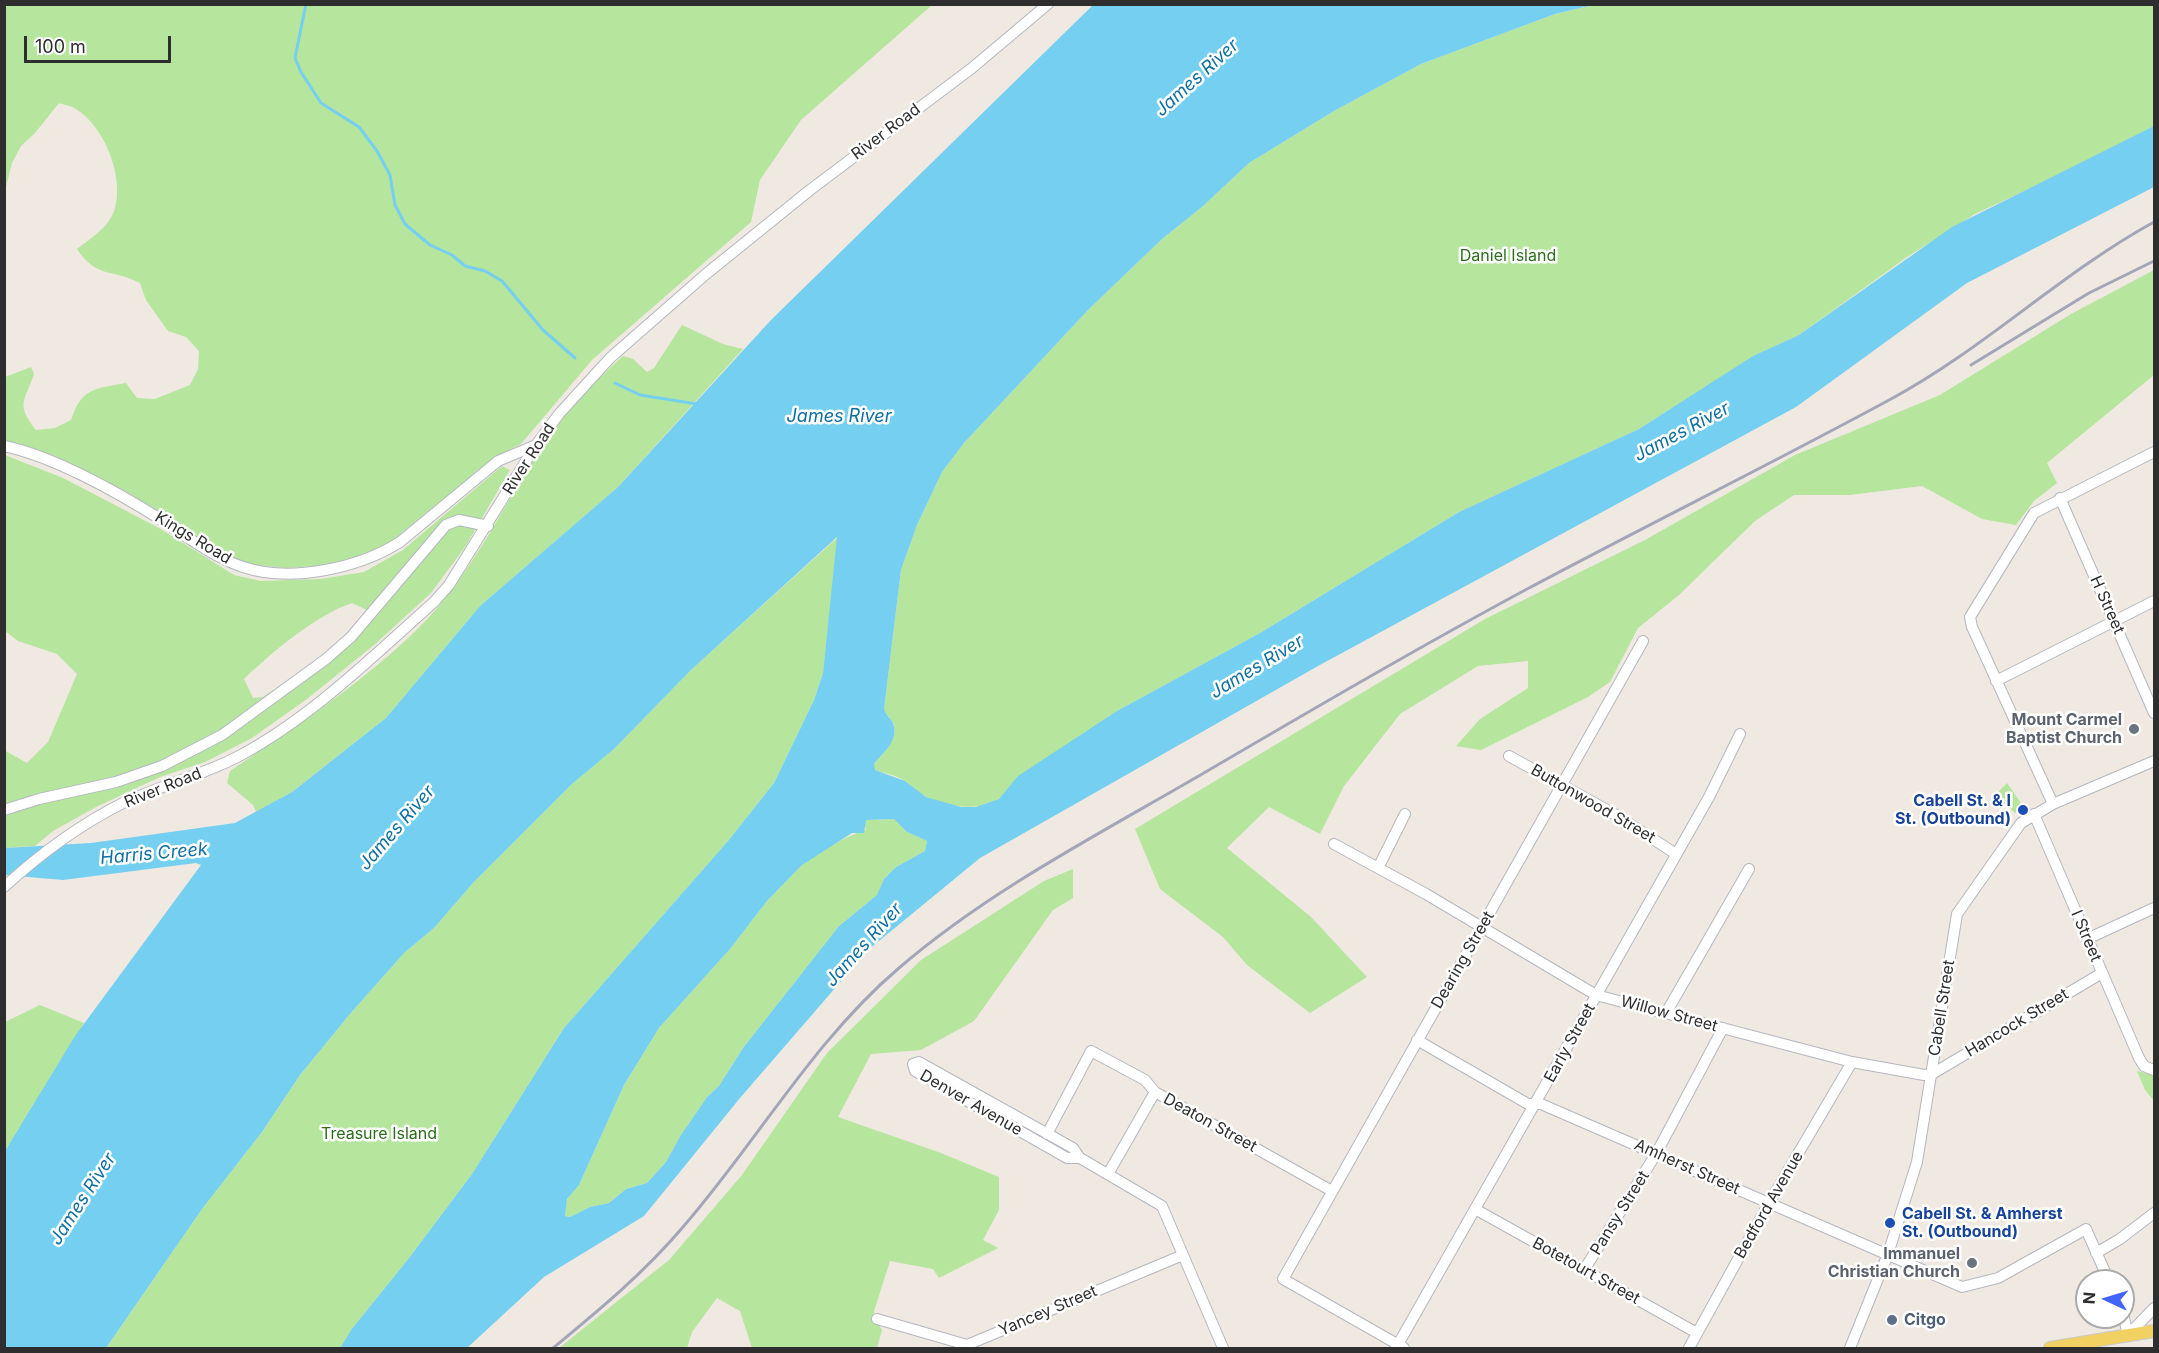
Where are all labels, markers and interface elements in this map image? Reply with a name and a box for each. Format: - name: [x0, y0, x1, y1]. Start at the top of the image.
- scale bar: [27, 24, 174, 62]
- water label: James River: [1151, 35, 1243, 121]
- text: 100 m: [35, 36, 86, 57]
- street label: River Road: [848, 100, 924, 164]
- park label: Daniel Island: [1460, 246, 1556, 266]
- water label: James River: [1631, 398, 1733, 466]
- water label: James River: [787, 406, 891, 428]
- street label: River Road: [499, 420, 559, 498]
- street label: Kings Road: [151, 508, 235, 568]
- street label: H Street: [2086, 573, 2128, 637]
- water label: James River: [1206, 631, 1308, 703]
- place label: Mount Carmel Baptist Church: [2006, 710, 2122, 748]
- marker: Mount Carmel Baptist Church: [2127, 722, 2141, 736]
- street label: Buttonwood Street: [1527, 761, 1659, 847]
- street label: River Road: [122, 764, 204, 812]
- water label: James River: [354, 781, 440, 875]
- place label: Cabell St. & I St. (Outbound): [1895, 791, 2011, 829]
- marker: Cabell St. & I St. (Outbound): [2016, 803, 2030, 817]
- water label: Harris Creek: [99, 839, 209, 869]
- water label: James River: [821, 899, 907, 991]
- street label: I Street: [2067, 907, 2105, 965]
- street label: Dearing Street: [1427, 908, 1499, 1012]
- street label: Cabell Street: [1925, 958, 1959, 1058]
- street label: Hancock Street: [1962, 985, 2072, 1061]
- street label: Willow Street: [1618, 992, 1720, 1036]
- street label: Early Street: [1540, 1000, 1600, 1086]
- street label: Denver Avenue: [916, 1066, 1026, 1140]
- street label: Deaton Street: [1160, 1089, 1260, 1157]
- park label: Treasure Island: [321, 1124, 437, 1144]
- street label: Amherst Street: [1631, 1135, 1743, 1199]
- street label: Bedford Avenue: [1730, 1148, 1808, 1262]
- water label: James River: [45, 1149, 121, 1249]
- street label: Pansy Street: [1586, 1167, 1654, 1259]
- place label: Cabell St. & Amherst St. (Outbound): [1902, 1204, 2063, 1242]
- marker: Cabell St. & Amherst St. (Outbound): [1883, 1216, 1897, 1230]
- street label: Botetourt Street: [1529, 1234, 1643, 1308]
- place label: Immanuel Christian Church: [1828, 1244, 1960, 1282]
- marker: Immanuel Christian Church: [1965, 1256, 1979, 1270]
- north arrow: [2075, 1269, 2135, 1329]
- street label: Yancey Street: [996, 1282, 1100, 1340]
- text: N: [2079, 1291, 2099, 1305]
- place label: Citgo: [1904, 1310, 1946, 1330]
- marker: Citgo: [1885, 1313, 1899, 1327]

